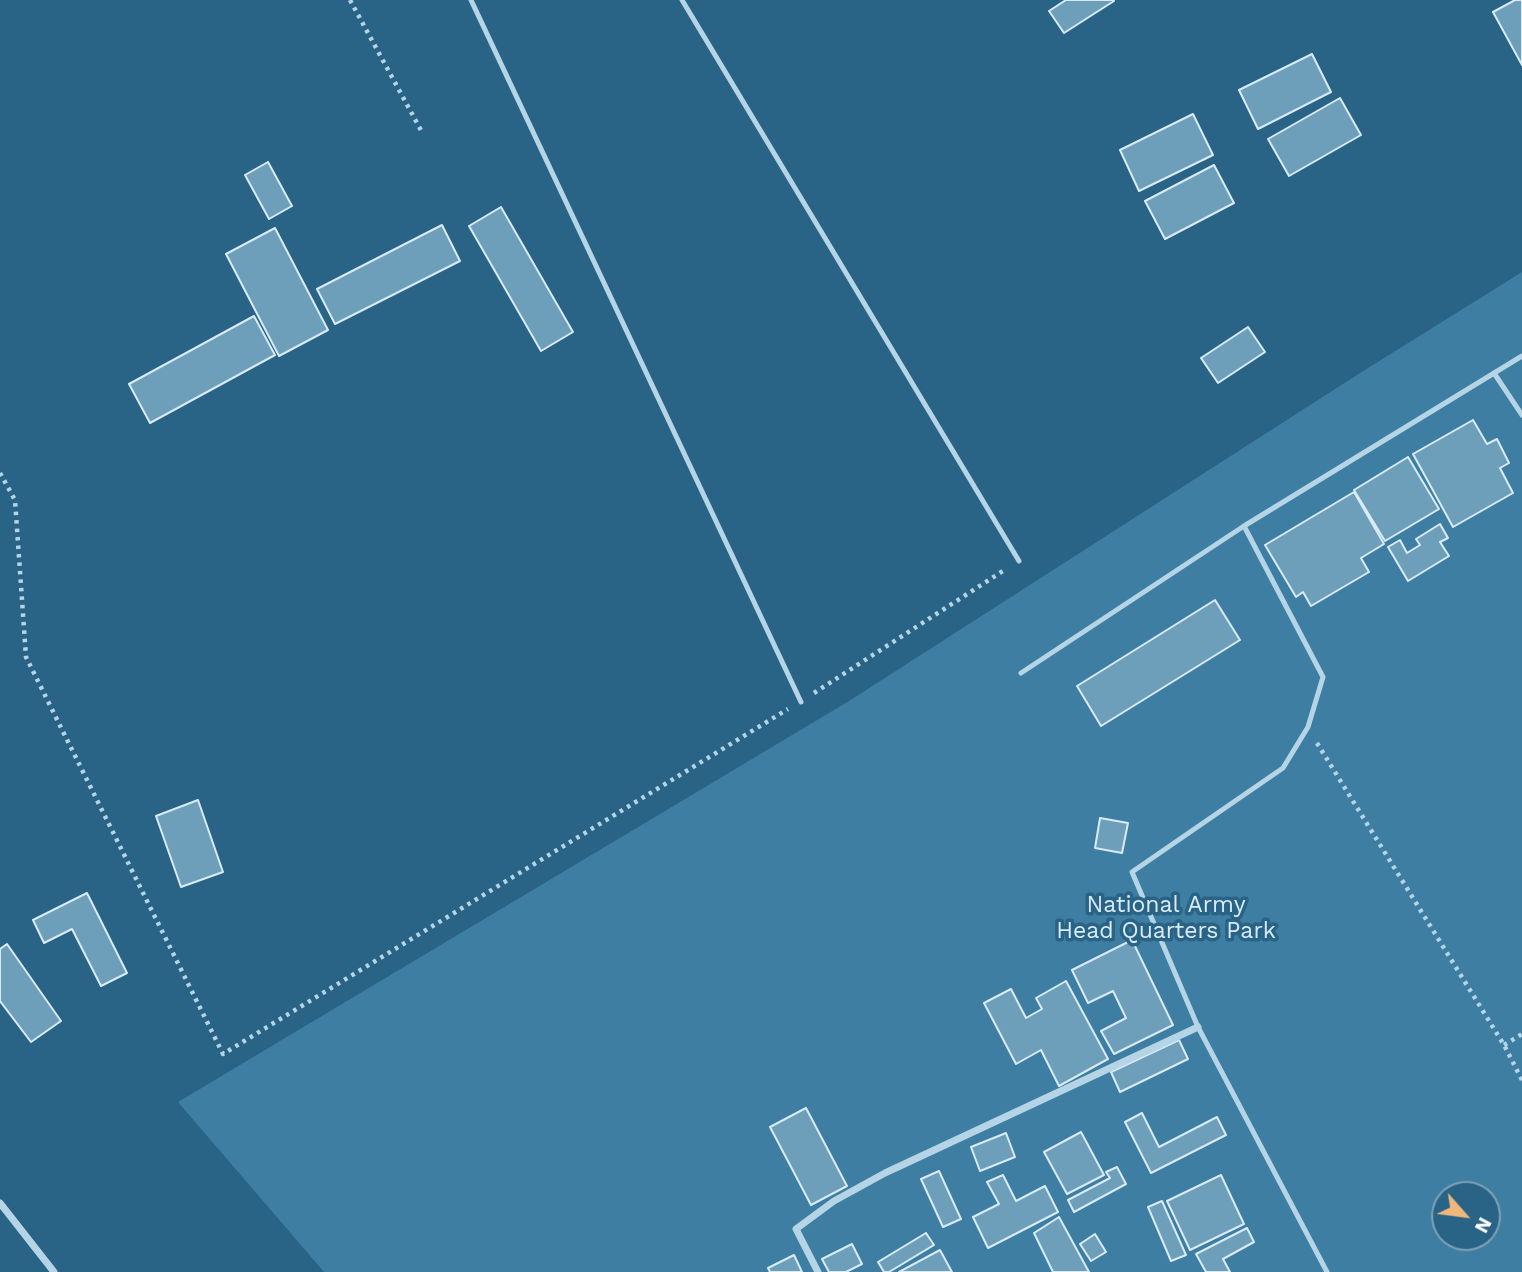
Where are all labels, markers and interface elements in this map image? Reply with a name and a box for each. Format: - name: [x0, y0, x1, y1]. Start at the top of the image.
- park label: National Army Head Quarters Park: [1056, 891, 1276, 945]
- north arrow: [1431, 1181, 1501, 1251]
- text: N: [1470, 1214, 1497, 1237]

